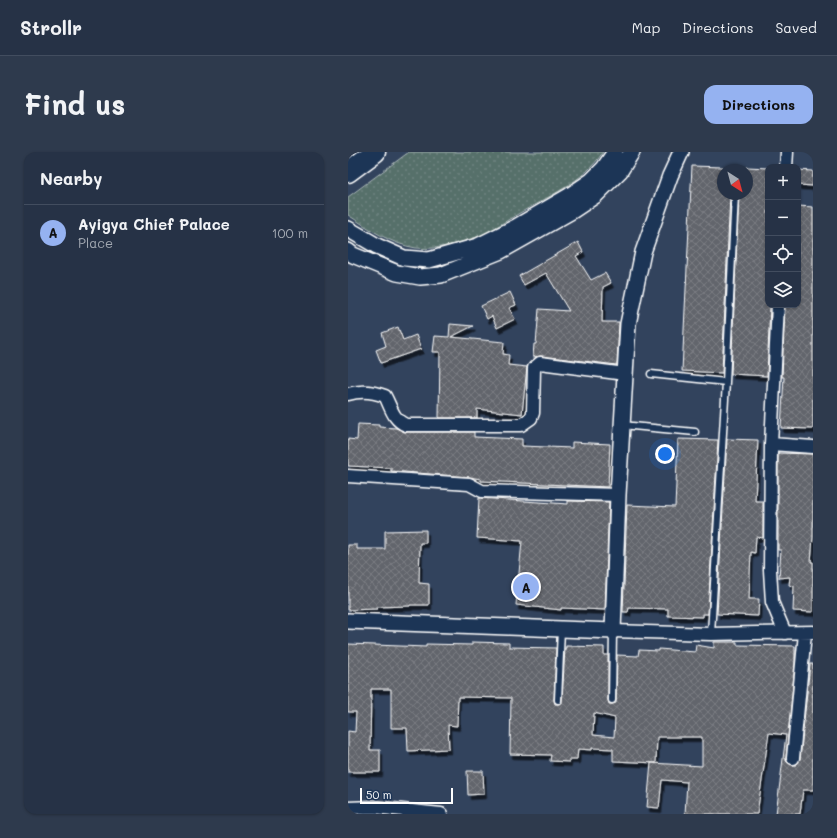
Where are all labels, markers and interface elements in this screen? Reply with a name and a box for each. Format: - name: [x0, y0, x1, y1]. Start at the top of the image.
- text: Strollr: [20, 15, 82, 40]
- text: Map: [632, 18, 660, 37]
- text: Directions: [682, 18, 753, 37]
- text: Saved: [775, 18, 817, 37]
- button: Directions: [704, 85, 813, 124]
- text: Find us: [24, 86, 125, 122]
- north arrow: [717, 164, 753, 200]
- map controls: [765, 164, 801, 308]
- button: +: [765, 164, 801, 200]
- text: Nearby: [40, 167, 102, 189]
- button: −: [765, 200, 801, 236]
- text: Ayigya Chief Palace: [78, 214, 230, 234]
- text: A: [48, 224, 58, 241]
- text: 100 m: [272, 224, 308, 241]
- text: Place: [78, 234, 113, 251]
- button: locate: [765, 236, 801, 272]
- button: layers: [765, 272, 801, 308]
- your location: [655, 444, 675, 464]
- pin: A: [513, 572, 539, 602]
- scale bar: [360, 786, 453, 805]
- text: 50 m: [366, 787, 392, 802]

